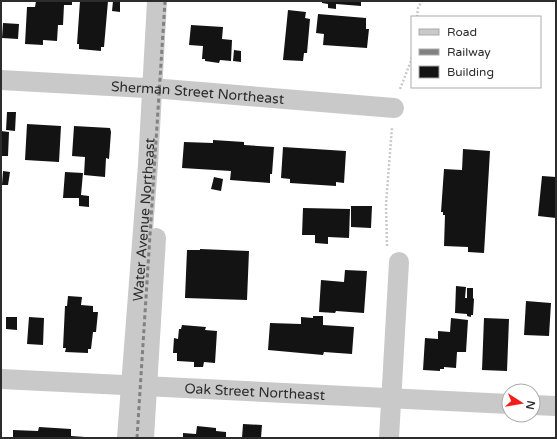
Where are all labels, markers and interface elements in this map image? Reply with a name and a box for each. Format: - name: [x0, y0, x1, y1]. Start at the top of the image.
- legend: [411, 16, 541, 88]
- text: Road: [447, 25, 477, 39]
- text: Railway: [447, 45, 491, 59]
- text: Building: [447, 65, 494, 79]
- street label: Sherman Street Northeast: [111, 78, 286, 107]
- street label: Water Avenue Northeast: [129, 137, 158, 302]
- street label: Oak Street Northeast: [184, 380, 326, 403]
- north arrow: [501, 383, 541, 423]
- text: N: [523, 399, 538, 411]

